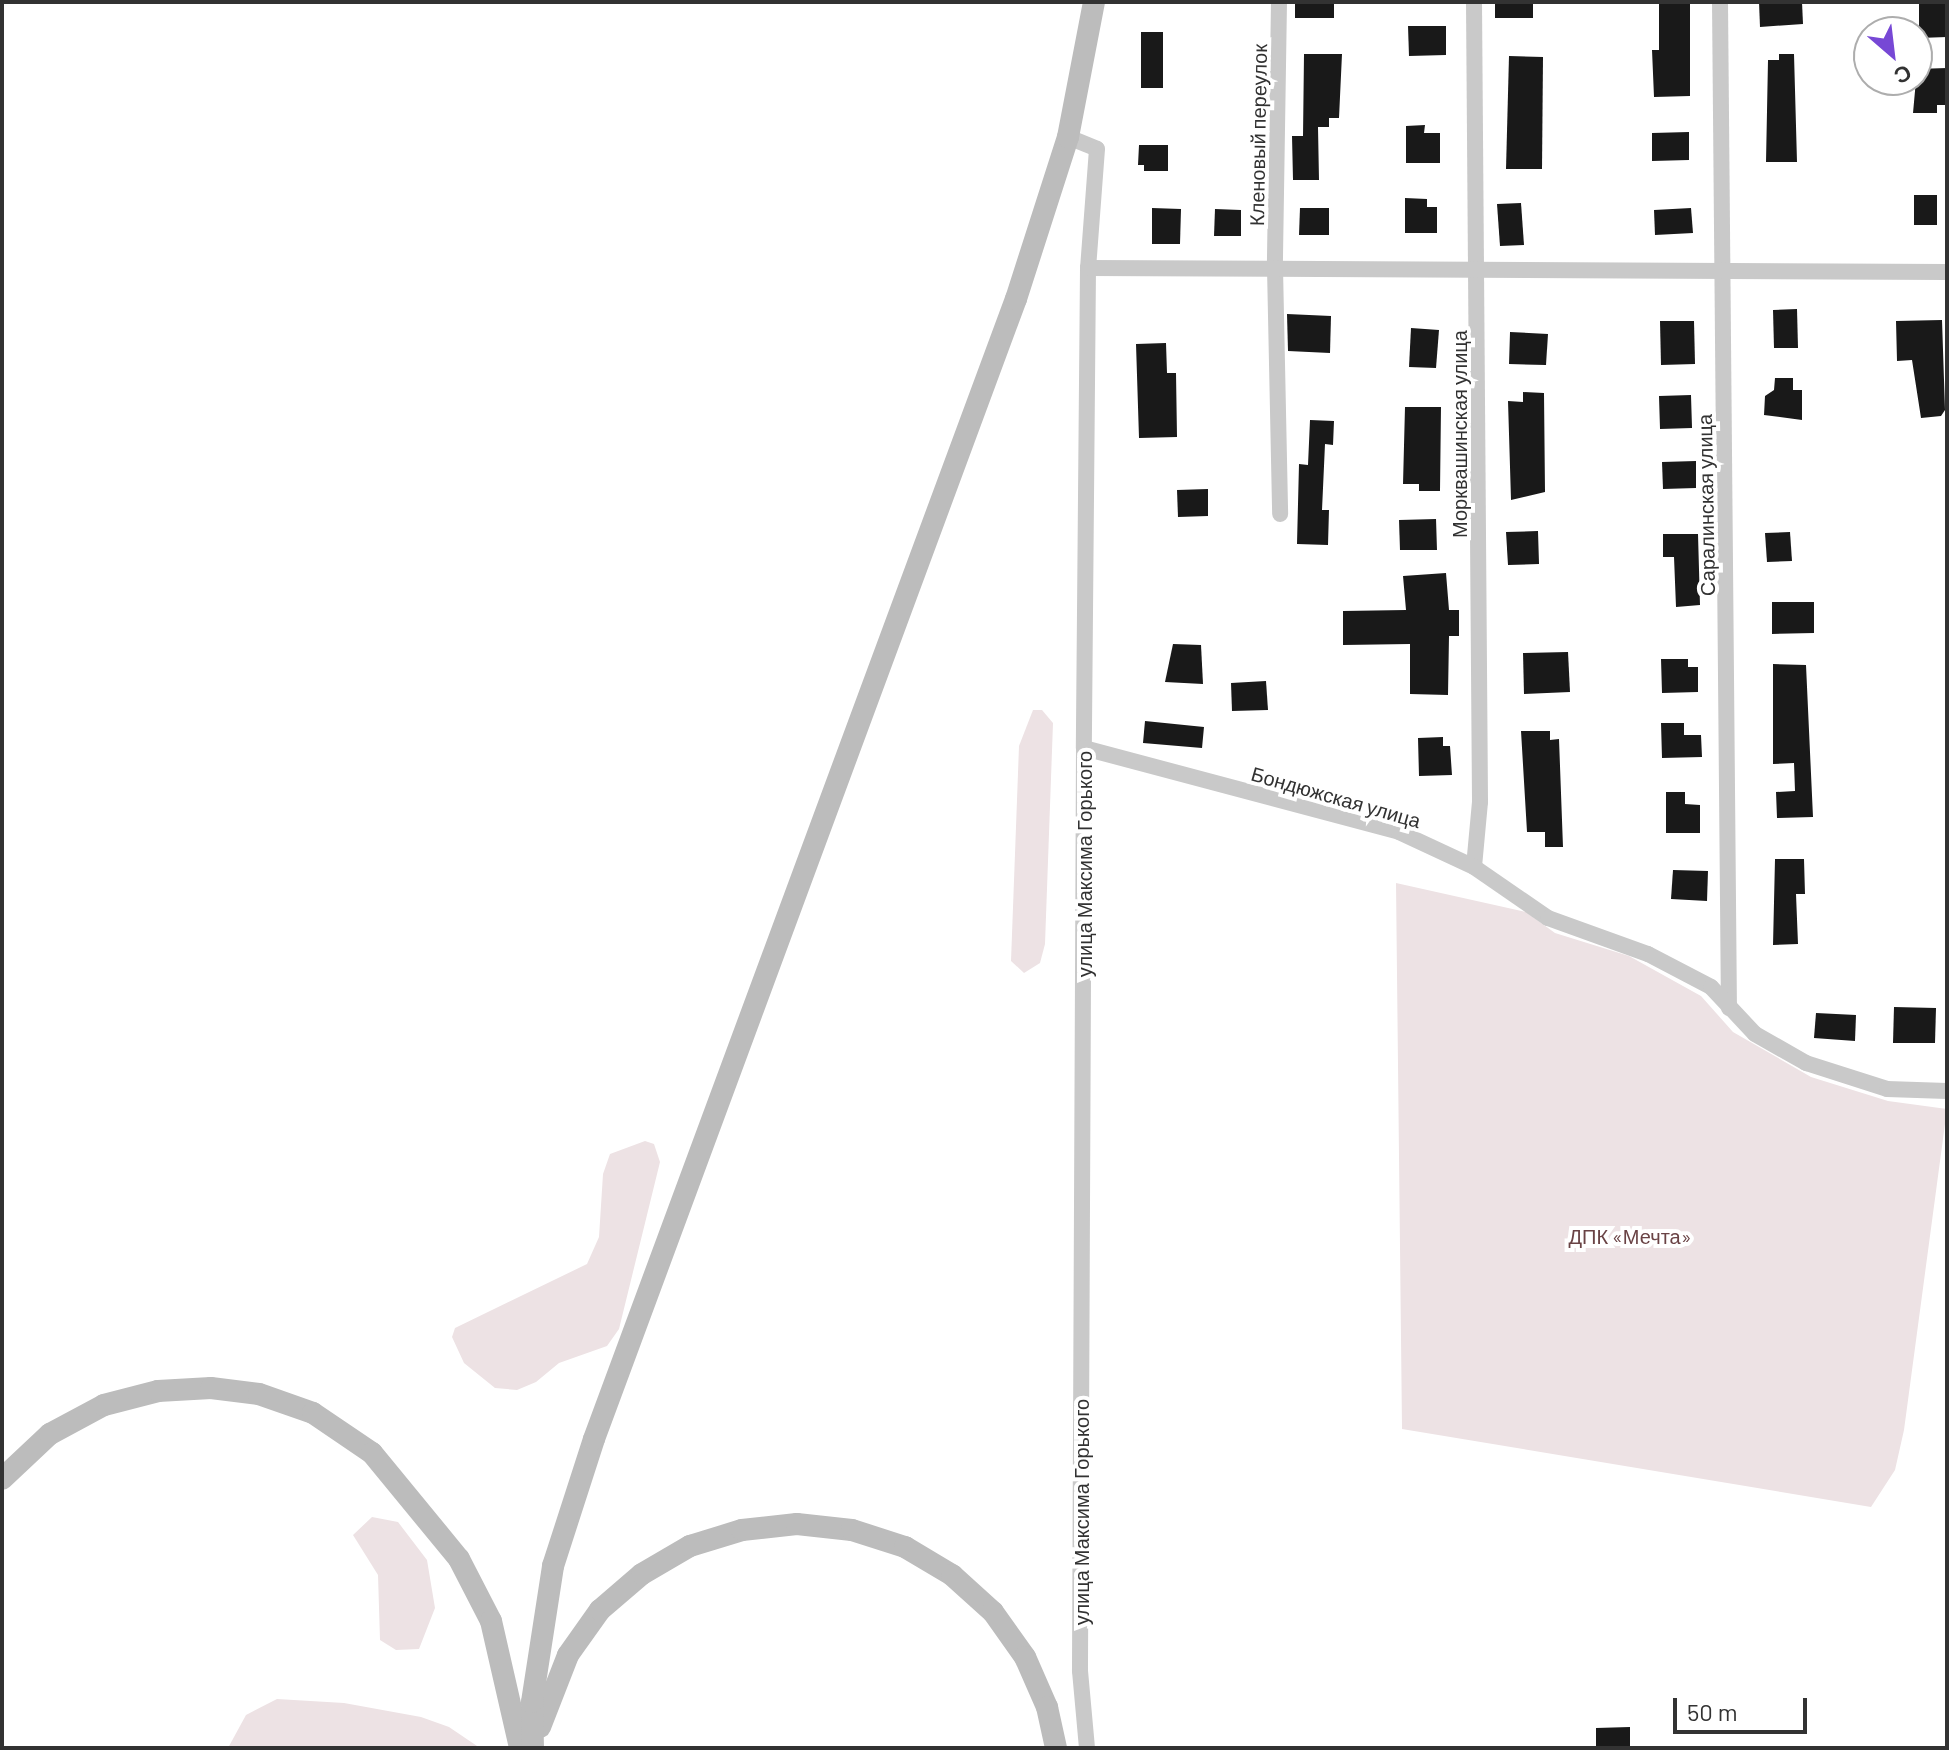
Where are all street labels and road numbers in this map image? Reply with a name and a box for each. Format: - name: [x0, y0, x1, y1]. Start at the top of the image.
- street label: Кленовый переулок: [1244, 44, 1272, 226]
- street label: Морквашинская улица: [1447, 330, 1471, 538]
- street label: Саралинская улица: [1692, 414, 1720, 596]
- street label: улица Максима Горького: [1072, 751, 1096, 977]
- street label: Бондюжская улица: [1248, 761, 1424, 833]
- street label: улица Максима Горького: [1069, 1399, 1093, 1625]

